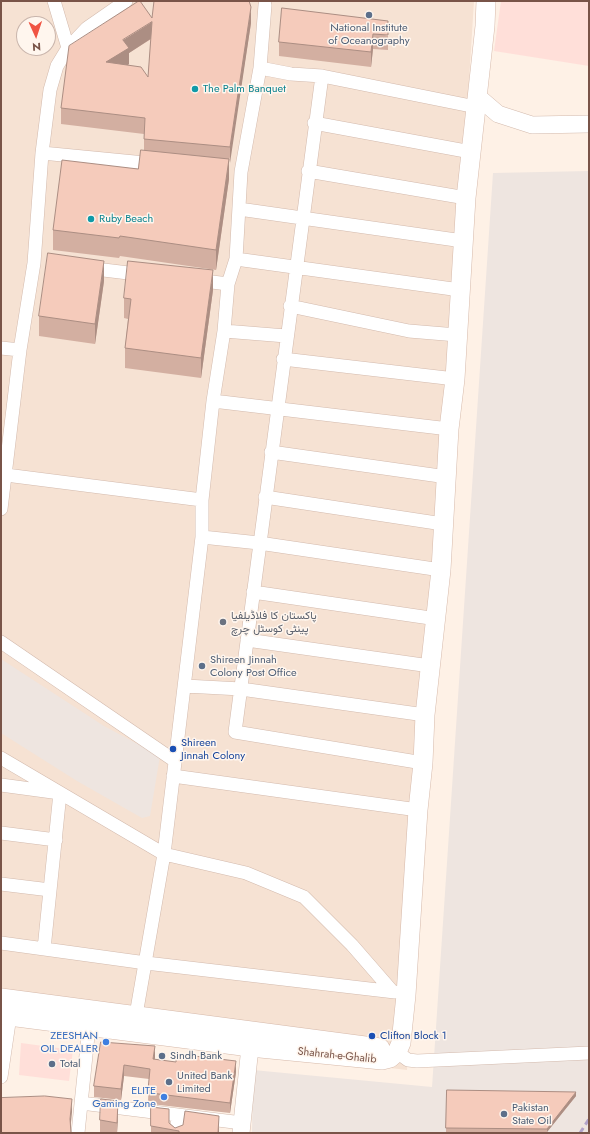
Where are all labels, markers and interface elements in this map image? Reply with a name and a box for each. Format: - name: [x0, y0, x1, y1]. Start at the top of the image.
- marker: National Institute of Oceanography: [364, 10, 374, 20]
- north arrow: [16, 16, 56, 56]
- place label: National Institute of Oceanography: [328, 21, 410, 47]
- text: N: [32, 39, 41, 55]
- place label: The Palm Banquet: [203, 82, 286, 96]
- marker: The Palm Banquet: [190, 84, 200, 94]
- place label: Ruby Beach: [99, 212, 153, 226]
- marker: Ruby Beach: [86, 214, 96, 224]
- place label: پاکستان کا فلاڈیلفیا پینٹی کوسٹل چرچ: [231, 609, 317, 635]
- marker: پاکستان کا فلاڈیلفیا پینٹی کوسٹل چرچ: [218, 617, 228, 627]
- place label: Shireen Jinnah Colony Post Office: [210, 653, 297, 679]
- marker: Shireen Jinnah Colony Post Office: [197, 661, 207, 671]
- place label: Shireen Jinnah Colony: [181, 736, 245, 762]
- marker: Shireen Jinnah Colony: [168, 744, 178, 754]
- place label: ZEESHAN OIL DEALER: [40, 1029, 98, 1055]
- place label: Clifton Block 1: [380, 1029, 447, 1043]
- marker: Clifton Block 1: [367, 1031, 377, 1041]
- marker: ZEESHAN OIL DEALER: [101, 1037, 111, 1047]
- street label: Shahrah-e-Ghalib: [297, 1045, 377, 1067]
- place label: Sindh Bank: [170, 1049, 222, 1063]
- marker: Sindh Bank: [157, 1051, 167, 1061]
- place label: Total: [60, 1057, 80, 1071]
- marker: Total: [47, 1059, 57, 1069]
- place label: United Bank Limited: [177, 1069, 232, 1095]
- marker: United Bank Limited: [164, 1077, 174, 1087]
- place label: ELITE Gaming Zone: [92, 1084, 156, 1110]
- marker: ELITE Gaming Zone: [159, 1092, 169, 1102]
- place label: Pakistan State Oil: [512, 1101, 552, 1127]
- marker: Pakistan State Oil: [499, 1109, 509, 1119]

